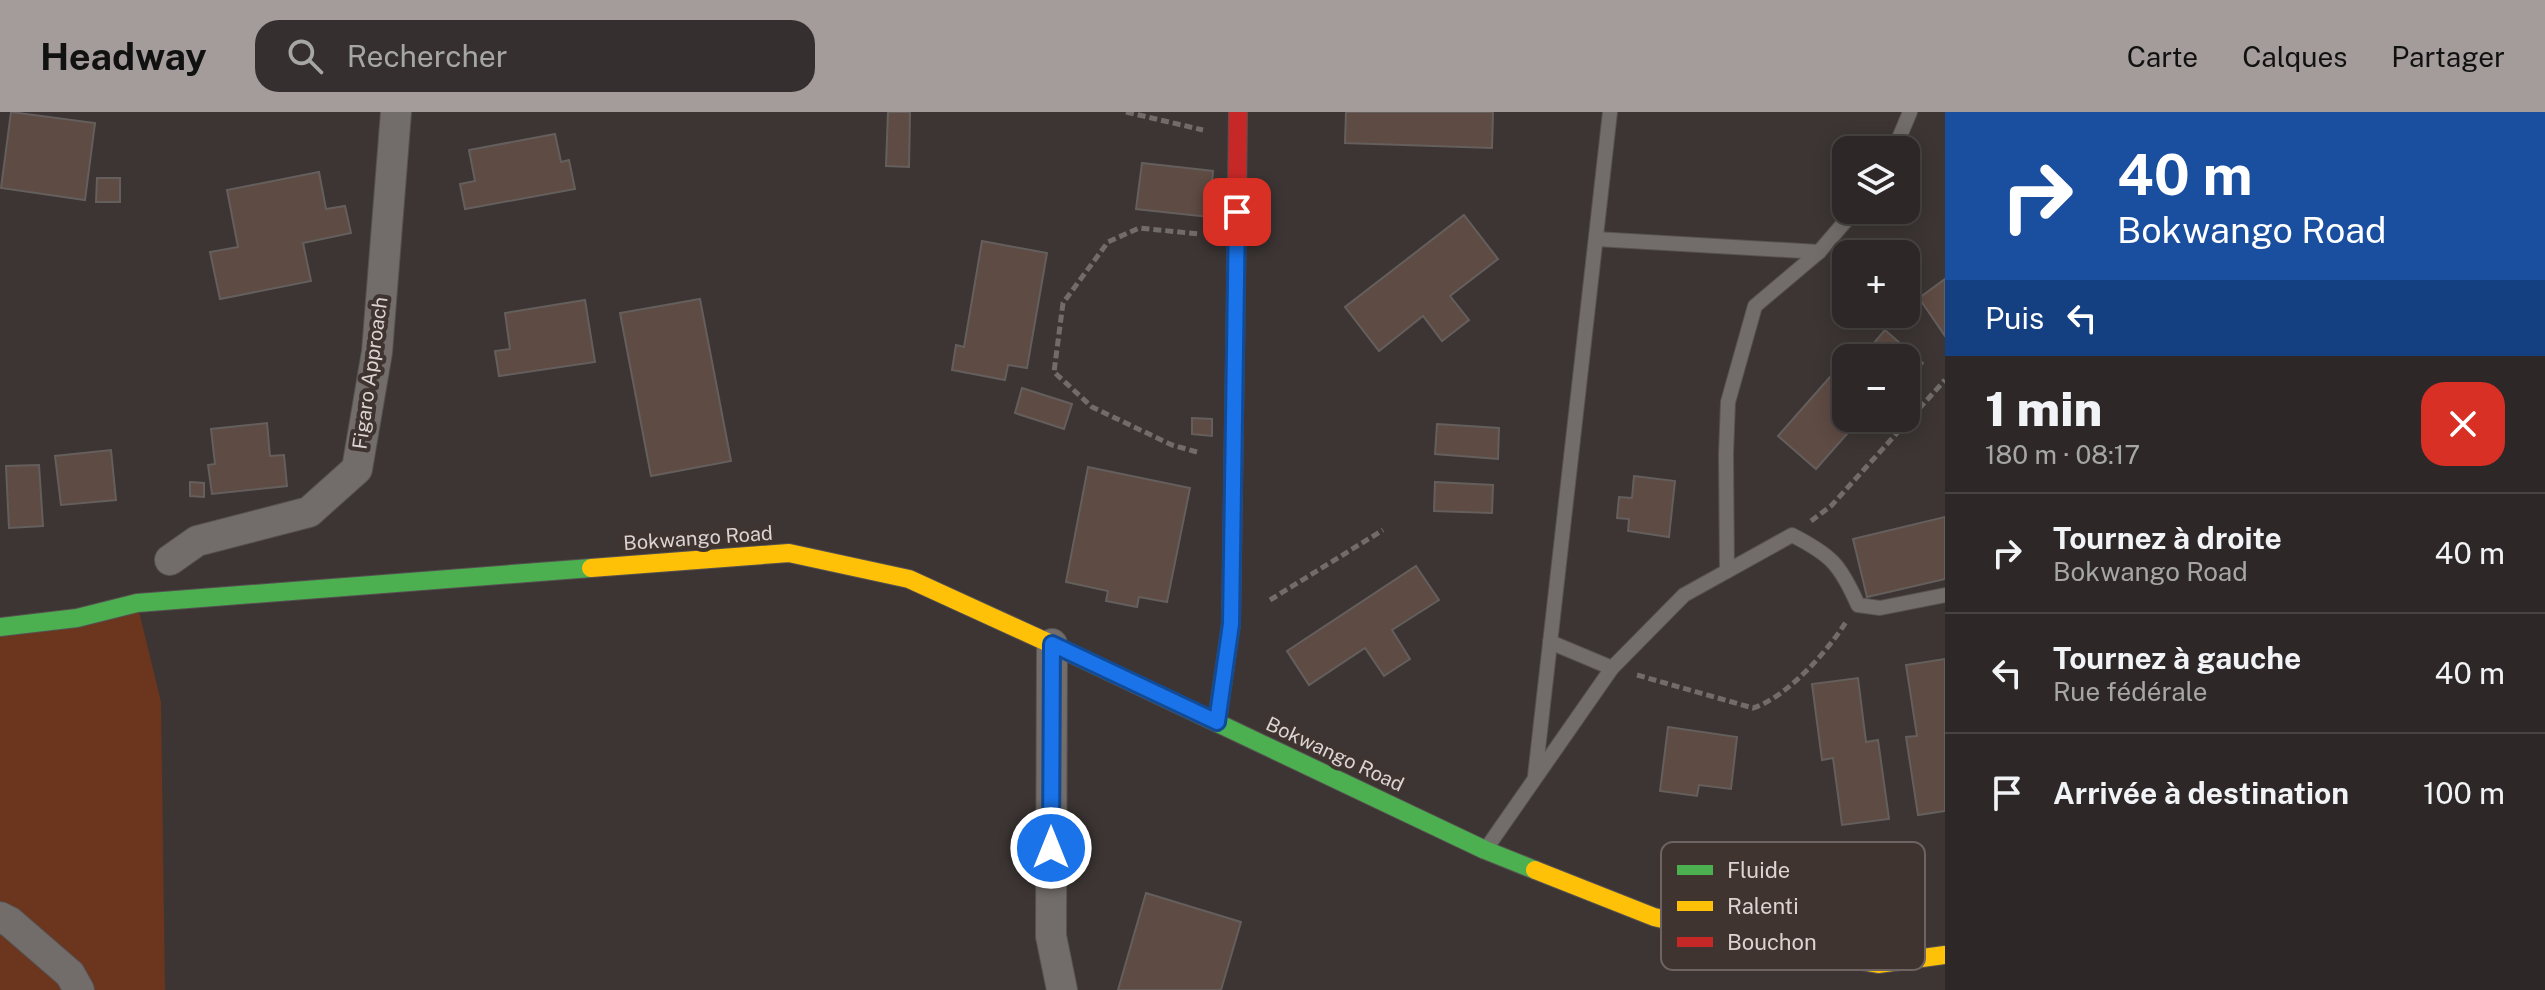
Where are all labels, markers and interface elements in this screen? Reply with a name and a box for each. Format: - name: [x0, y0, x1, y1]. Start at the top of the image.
- search box: [255, 20, 815, 92]
- text: Headway: [40, 34, 207, 79]
- icon: search: [283, 34, 327, 78]
- text: Rechercher: [347, 38, 507, 74]
- text: Carte: [2127, 40, 2198, 73]
- text: Calques: [2242, 40, 2347, 73]
- text: Partager: [2391, 40, 2505, 73]
- map controls: [1832, 136, 1920, 432]
- button: layers: [1832, 136, 1920, 224]
- text: 40 m: [2117, 142, 2253, 208]
- icon: right: [1985, 144, 2089, 248]
- pin: [1203, 178, 1271, 246]
- icon: arrive: [1215, 190, 1259, 234]
- text: Bokwango Road: [2117, 209, 2387, 251]
- button: +: [1832, 240, 1920, 328]
- street label: Figaro Approach: [347, 295, 393, 451]
- icon: left: [2060, 296, 2104, 340]
- text: Puis: [1985, 300, 2044, 336]
- button: −: [1832, 344, 1920, 432]
- text: 1 min: [1985, 380, 2102, 437]
- button: close: [2421, 382, 2505, 466]
- text: 180 m · 08:17: [1985, 439, 2140, 470]
- text: Tournez à droite: [2053, 520, 2282, 556]
- street label: Bokwango Road: [622, 521, 774, 555]
- icon: right: [1985, 531, 2029, 575]
- text: 40 m: [2435, 535, 2505, 571]
- text: Bokwango Road: [2053, 556, 2248, 587]
- text: Tournez à gauche: [2053, 640, 2301, 676]
- icon: left: [1985, 651, 2029, 695]
- text: 40 m: [2435, 655, 2505, 691]
- text: Rue fédérale: [2053, 676, 2207, 707]
- street label: Bokwango Road: [1262, 711, 1408, 797]
- icon: arrive: [1985, 771, 2029, 815]
- text: Arrivée à destination: [2053, 775, 2349, 811]
- text: 100 m: [2423, 775, 2505, 811]
- position arrow: [1009, 806, 1093, 890]
- legend: [1661, 842, 1925, 970]
- text: Fluide: [1727, 857, 1790, 883]
- text: Ralenti: [1727, 893, 1799, 919]
- text: Bouchon: [1727, 929, 1817, 955]

